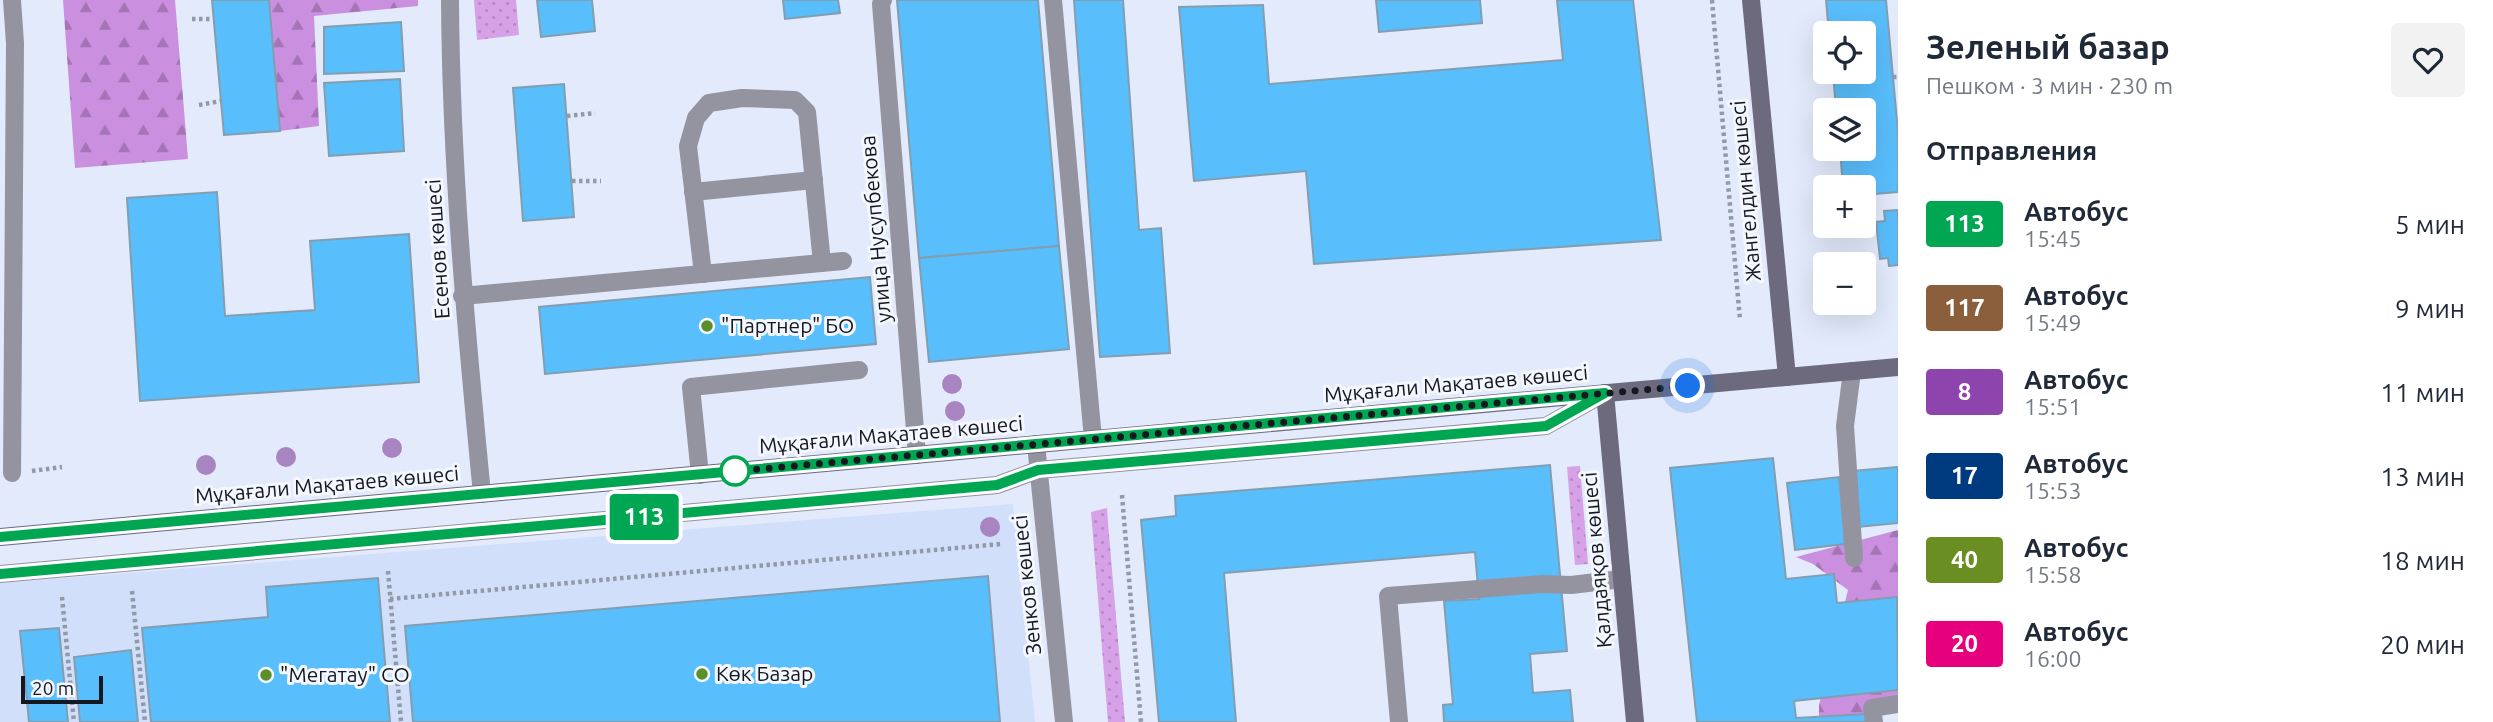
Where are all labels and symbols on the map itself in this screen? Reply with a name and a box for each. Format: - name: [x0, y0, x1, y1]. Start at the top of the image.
- street label: Жангелдин көшесі: [1725, 100, 1765, 283]
- street label: улица Нусупбекова: [855, 134, 895, 324]
- street label: Есенов көшесі: [420, 178, 454, 320]
- place label: "Партнер" БО: [721, 313, 854, 337]
- marker: "Партнер" БО: [699, 318, 715, 334]
- street label: Мұқағали Мақатаев көшесі: [1323, 360, 1589, 407]
- your location: [1670, 368, 1705, 403]
- street label: Мұқағали Мақатаев көшесі: [758, 411, 1024, 458]
- unlabelled marker: [720, 456, 750, 486]
- street label: Мұқағали Мақатаев көшесі: [194, 461, 460, 508]
- street label: Қалдаяқов көшесі: [1576, 471, 1616, 649]
- line badge: 113: [604, 494, 684, 540]
- street label: Зенков көшесі: [1007, 514, 1045, 656]
- place label: Көк Базар: [716, 661, 813, 685]
- place label: "Мегатау" СО: [280, 662, 410, 686]
- marker: Көк Базар: [694, 666, 710, 682]
- marker: "Мегатау" СО: [258, 667, 274, 683]
- scale bar: [21, 673, 103, 705]

